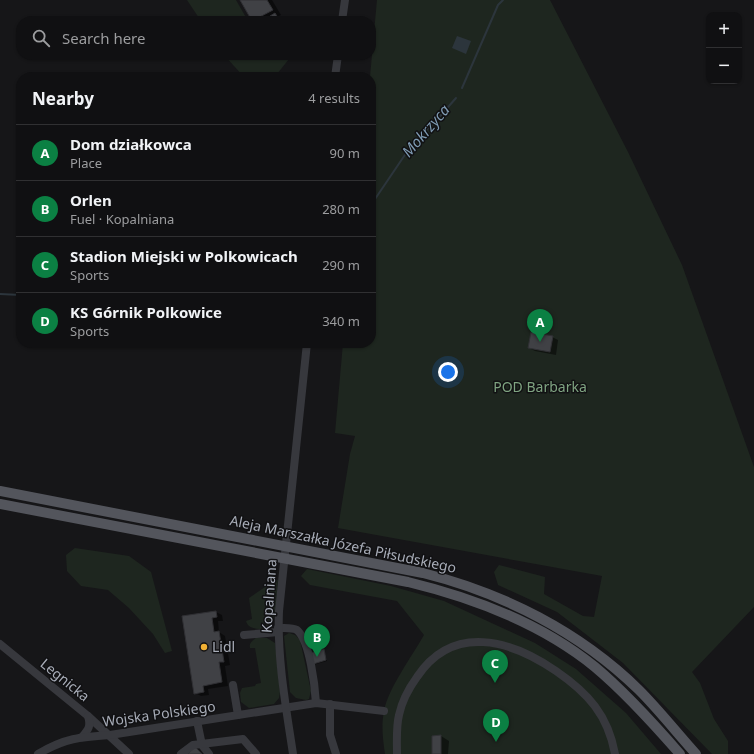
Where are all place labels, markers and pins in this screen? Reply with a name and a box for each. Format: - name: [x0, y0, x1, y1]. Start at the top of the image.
- pin: A: [527, 309, 553, 342]
- pin: B: [304, 624, 330, 657]
- place label: Lidl: [212, 637, 235, 656]
- marker: Lidl: [199, 642, 209, 652]
- pin: C: [482, 650, 508, 683]
- pin: D: [483, 709, 509, 742]

